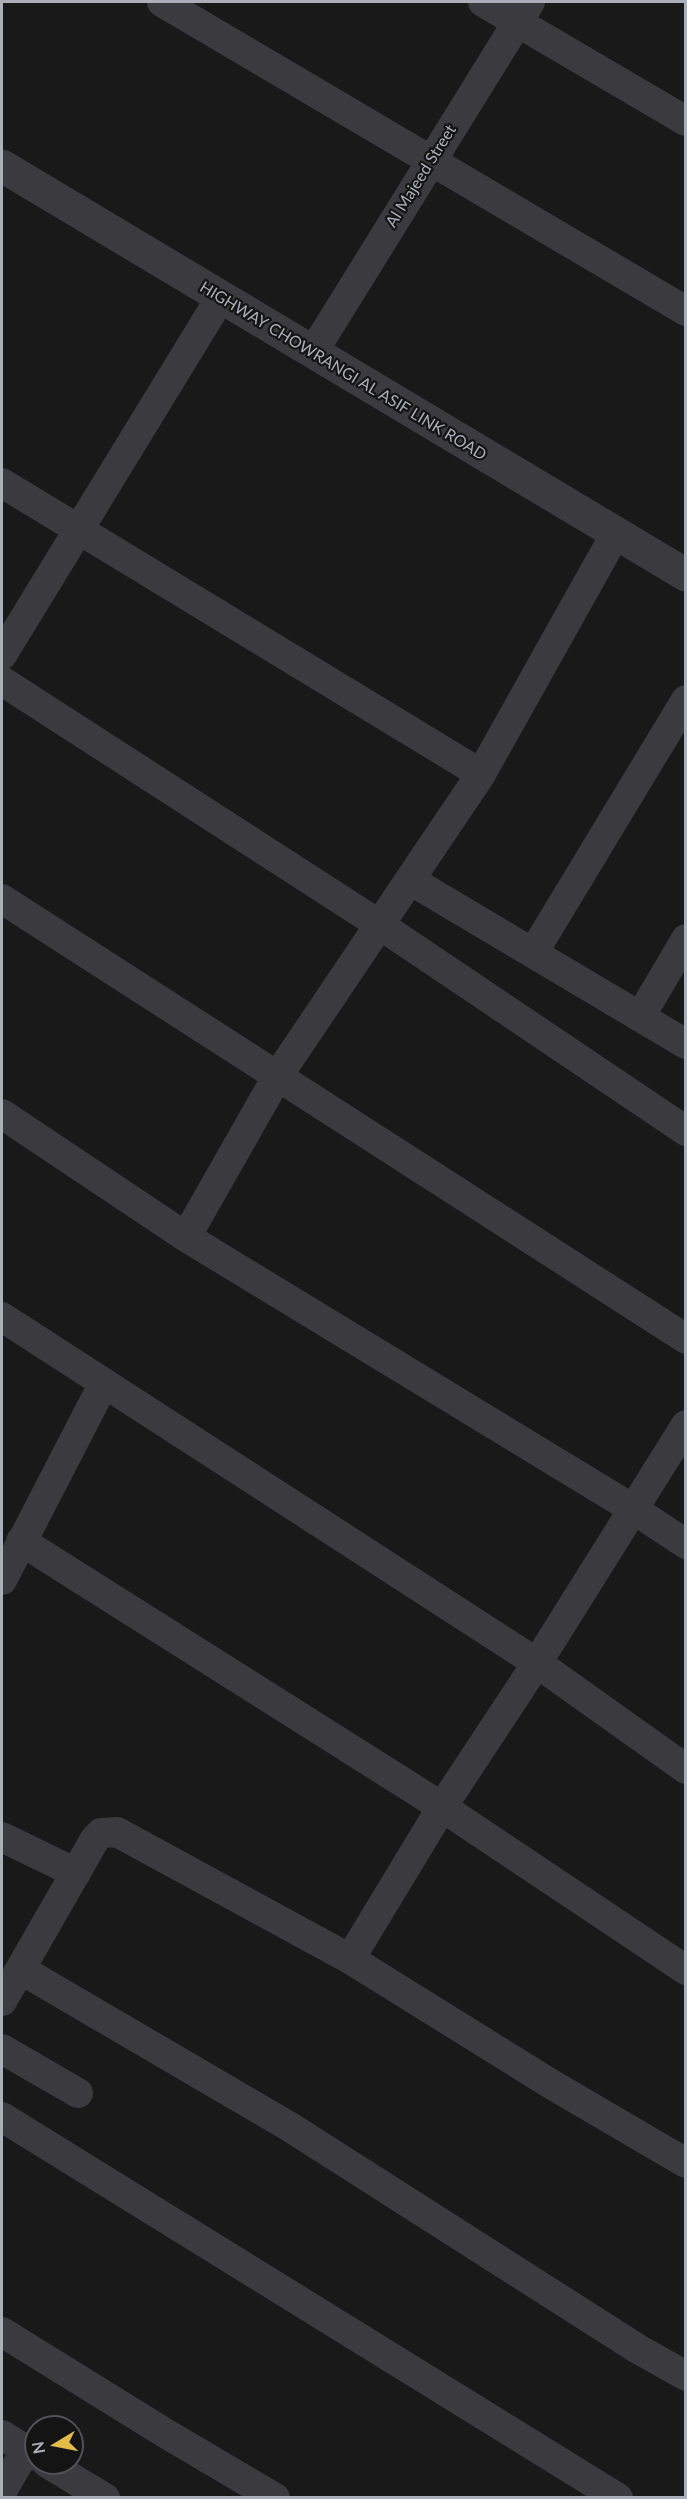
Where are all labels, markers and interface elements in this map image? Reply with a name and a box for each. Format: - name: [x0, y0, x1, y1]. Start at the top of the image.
- street label: Al Majeed Street: [382, 121, 460, 231]
- street label: HIGHWAY CHOWRANGI AL ASIF LINK ROAD: [196, 278, 490, 464]
- north arrow: [24, 2415, 84, 2475]
- text: N: [27, 2440, 48, 2456]

